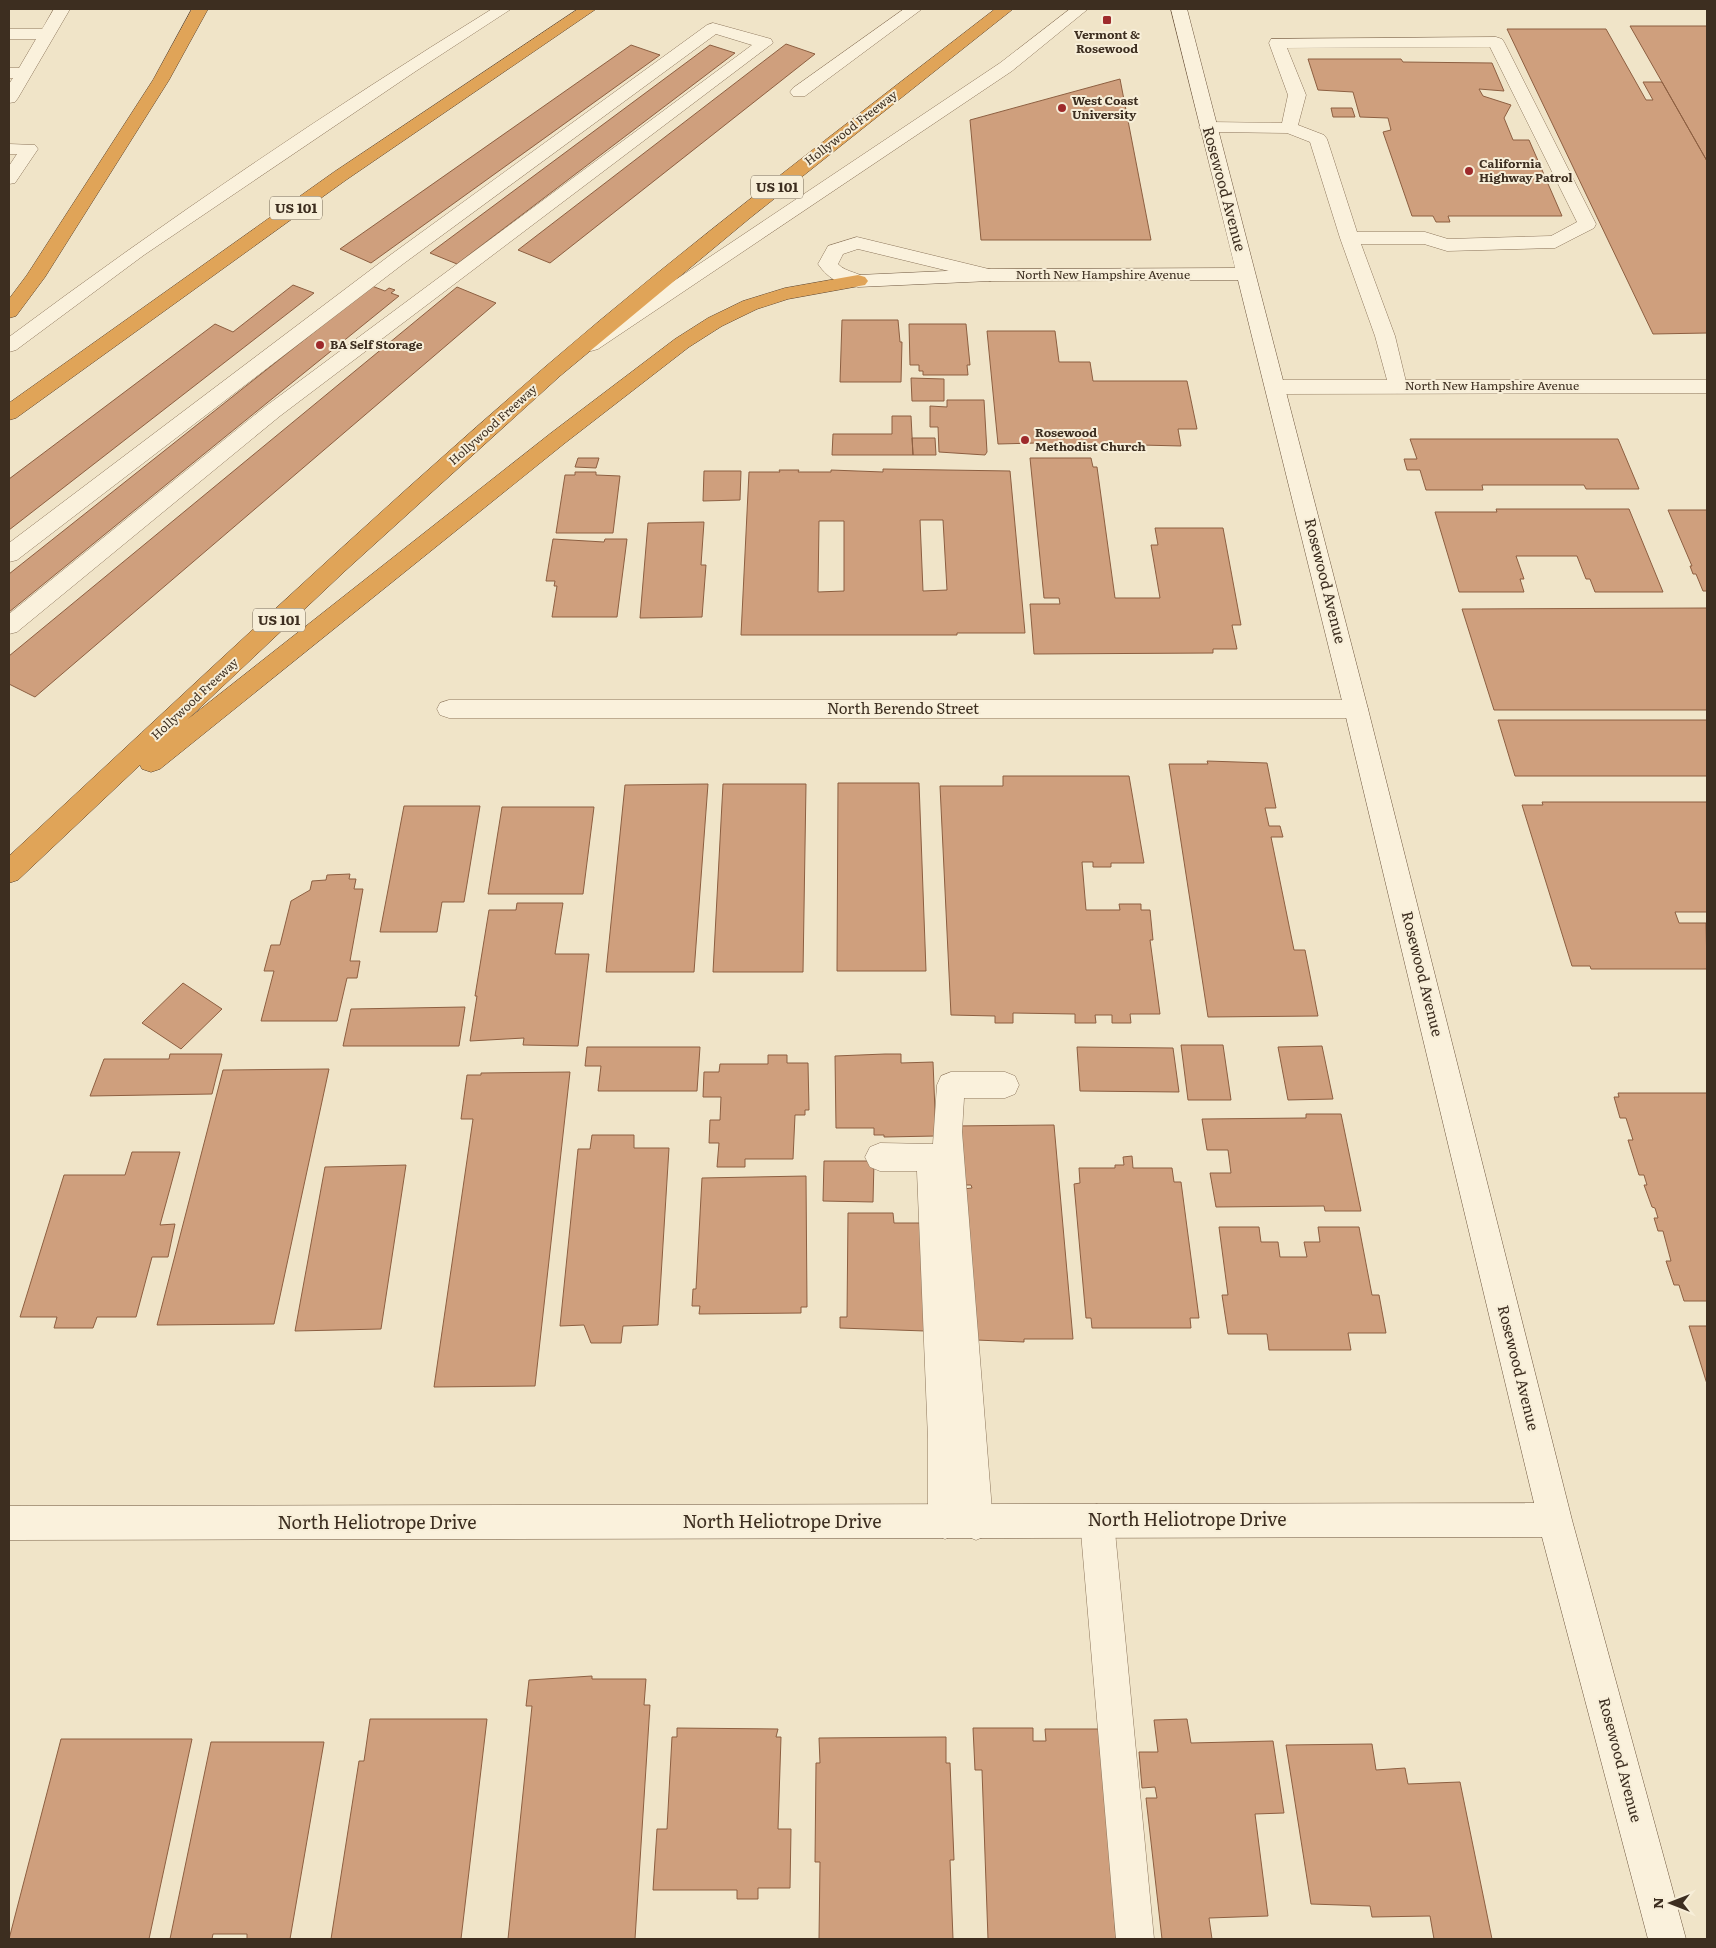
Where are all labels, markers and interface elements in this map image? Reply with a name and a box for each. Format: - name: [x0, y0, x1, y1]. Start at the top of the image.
- marker: Vermont & Rosewood: [1101, 14, 1113, 26]
- place label: Vermont & Rosewood: [1074, 25, 1140, 57]
- street label: Hollywood Freeway: [800, 85, 901, 169]
- place label: West Coast University: [1072, 91, 1139, 123]
- marker: West Coast University: [1056, 102, 1068, 114]
- street label: Rosewood Avenue: [1198, 124, 1253, 254]
- place label: California Highway Patrol: [1479, 154, 1573, 186]
- marker: California Highway Patrol: [1463, 165, 1475, 177]
- road number: US 101: [751, 176, 803, 198]
- road number: US 101: [270, 197, 322, 220]
- street label: North New Hampshire Avenue: [1016, 265, 1190, 283]
- place label: BA Self Storage: [330, 335, 423, 353]
- marker: BA Self Storage: [314, 339, 326, 351]
- street label: North New Hampshire Avenue: [1405, 376, 1579, 394]
- street label: Hollywood Freeway: [444, 380, 540, 469]
- place label: Rosewood Methodist Church: [1035, 423, 1146, 455]
- marker: Rosewood Methodist Church: [1019, 434, 1031, 446]
- street label: Rosewood Avenue: [1300, 516, 1353, 646]
- road number: US 101: [253, 608, 305, 632]
- street label: Hollywood Freeway: [147, 653, 242, 743]
- street label: North Berendo Street: [827, 696, 979, 719]
- street label: Rosewood Avenue: [1397, 909, 1450, 1039]
- street label: Rosewood Avenue: [1493, 1303, 1546, 1433]
- street label: North Heliotrope Drive: [1087, 1505, 1287, 1532]
- street label: North Heliotrope Drive: [682, 1507, 882, 1534]
- street label: North Heliotrope Drive: [277, 1508, 477, 1535]
- street label: Rosewood Avenue: [1594, 1695, 1649, 1825]
- north arrow: [1646, 1878, 1696, 1928]
- text: N: [1647, 1897, 1667, 1909]

